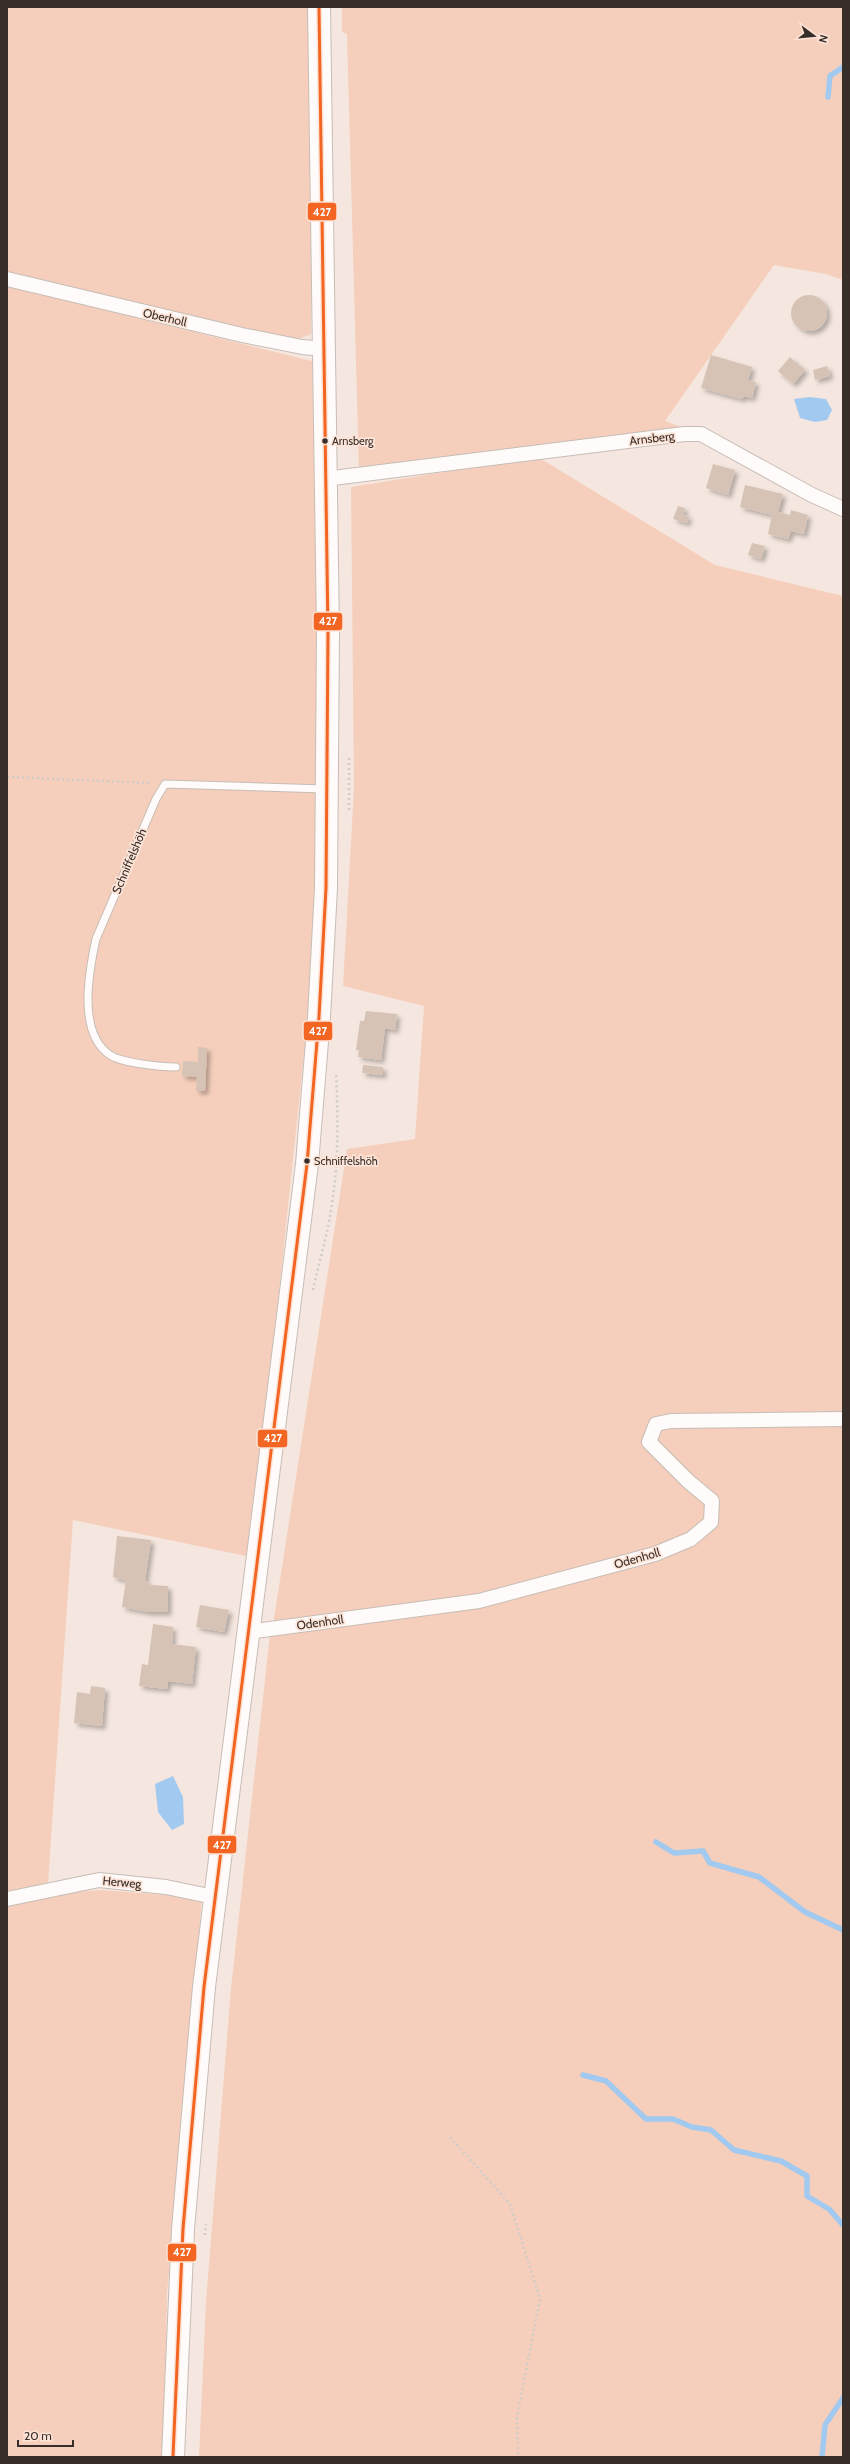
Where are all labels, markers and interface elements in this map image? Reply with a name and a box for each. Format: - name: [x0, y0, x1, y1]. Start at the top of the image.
- north arrow: [794, 16, 834, 56]
- text: N: [816, 33, 831, 44]
- line badge: 427: [307, 202, 337, 221]
- text: 427: [313, 205, 332, 219]
- street label: Oberholl: [142, 305, 189, 329]
- street label: Arnsberg: [629, 428, 676, 448]
- place label: Arnsberg: [332, 434, 374, 448]
- marker: Arnsberg: [320, 436, 330, 446]
- line badge: 427: [313, 612, 343, 631]
- text: 427: [319, 614, 338, 628]
- street label: Schniffelshöh: [108, 826, 150, 896]
- line badge: 427: [303, 1021, 333, 1041]
- text: 427: [309, 1024, 328, 1038]
- place label: Schniffelshöh: [314, 1154, 378, 1168]
- marker: Schniffelshöh: [302, 1156, 312, 1166]
- line badge: 427: [257, 1429, 288, 1448]
- text: 427: [264, 1431, 283, 1445]
- street label: Odenholl: [612, 1544, 662, 1572]
- street label: Odenholl: [295, 1611, 345, 1633]
- line badge: 427: [207, 1835, 237, 1854]
- text: 427: [213, 1838, 232, 1852]
- street label: Herweg: [102, 1873, 143, 1891]
- line badge: 427: [167, 2243, 197, 2262]
- text: 427: [173, 2245, 192, 2259]
- scale bar: [18, 2422, 73, 2448]
- text: 20 m: [24, 2428, 52, 2443]

